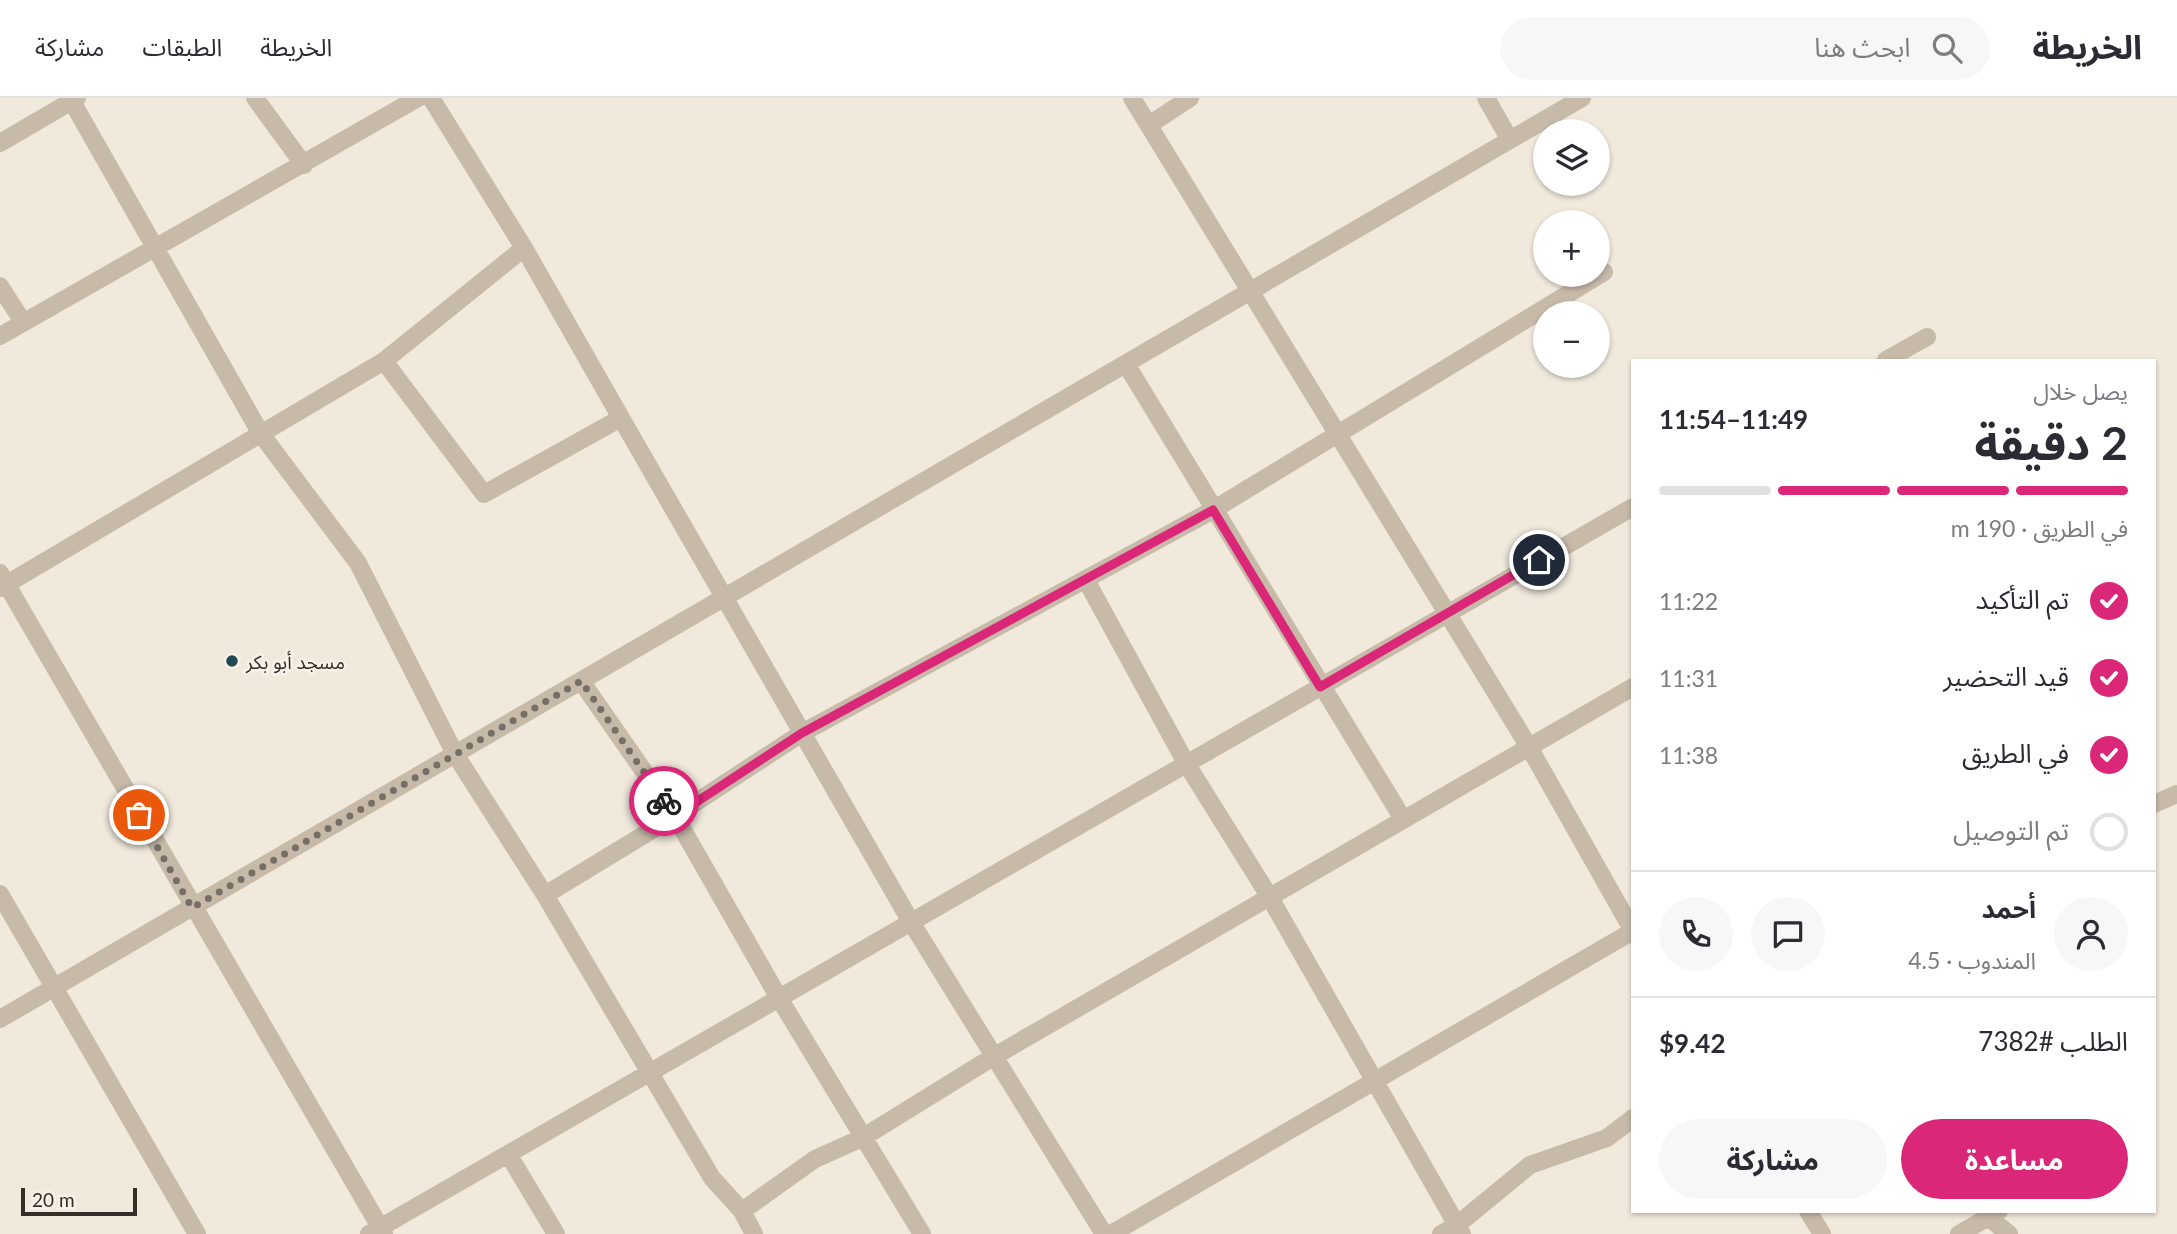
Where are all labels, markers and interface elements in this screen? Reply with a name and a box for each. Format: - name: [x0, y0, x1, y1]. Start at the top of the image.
- search box: [1500, 17, 1990, 80]
- text: الخريطة: [2032, 26, 2142, 66]
- icon: search: [1928, 29, 1966, 67]
- text: ابحث هنا: [1814, 31, 1910, 63]
- text: مشاركة: [35, 32, 104, 61]
- text: الطبقات: [142, 32, 222, 61]
- text: الخريطة: [260, 32, 332, 61]
- map controls: [1533, 119, 1610, 378]
- button: layers: [1533, 119, 1610, 196]
- button: +: [1533, 210, 1610, 287]
- button: −: [1533, 301, 1610, 378]
- text: يصل خلال: [2033, 377, 2128, 405]
- text: 11:49–11:54: [1659, 403, 1808, 435]
- text: 2 دقيقة: [1974, 415, 2128, 470]
- text: في الطريق · 190 m: [1951, 514, 2128, 542]
- pin: [1509, 530, 1569, 590]
- icon: home: [1520, 541, 1558, 579]
- icon: check: [2090, 582, 2128, 620]
- text: تم التأكيد: [1976, 583, 2069, 615]
- text: 11:22: [1659, 587, 1718, 615]
- place label: مسجد أبو بكر: [245, 650, 345, 674]
- marker: مسجد أبو بكر: [224, 653, 240, 669]
- icon: check: [2090, 659, 2128, 697]
- text: قيد التحضير: [1943, 660, 2069, 692]
- text: 11:31: [1659, 664, 1718, 692]
- icon: check: [2090, 736, 2128, 774]
- text: في الطريق: [1962, 737, 2069, 769]
- text: 11:38: [1659, 741, 1718, 769]
- courier: [629, 766, 699, 836]
- icon: bike: [645, 782, 683, 820]
- pin: [109, 785, 169, 845]
- icon: bag: [120, 796, 158, 834]
- text: تم التوصيل: [1953, 814, 2069, 846]
- text: أحمد: [1982, 892, 2036, 924]
- button: phone: [1659, 897, 1733, 971]
- button: chat: [1751, 897, 1825, 971]
- button: person: [2054, 897, 2128, 971]
- text: المندوب · 4.5: [1908, 946, 2036, 974]
- text: الطلب #7382: [1978, 1025, 2128, 1057]
- text: $9.42: [1659, 1027, 1726, 1059]
- button: مشاركة: [1659, 1119, 1887, 1199]
- button: مساعدة: [1901, 1119, 2128, 1199]
- scale bar: [21, 1185, 136, 1217]
- text: 20 m: [32, 1188, 75, 1211]

